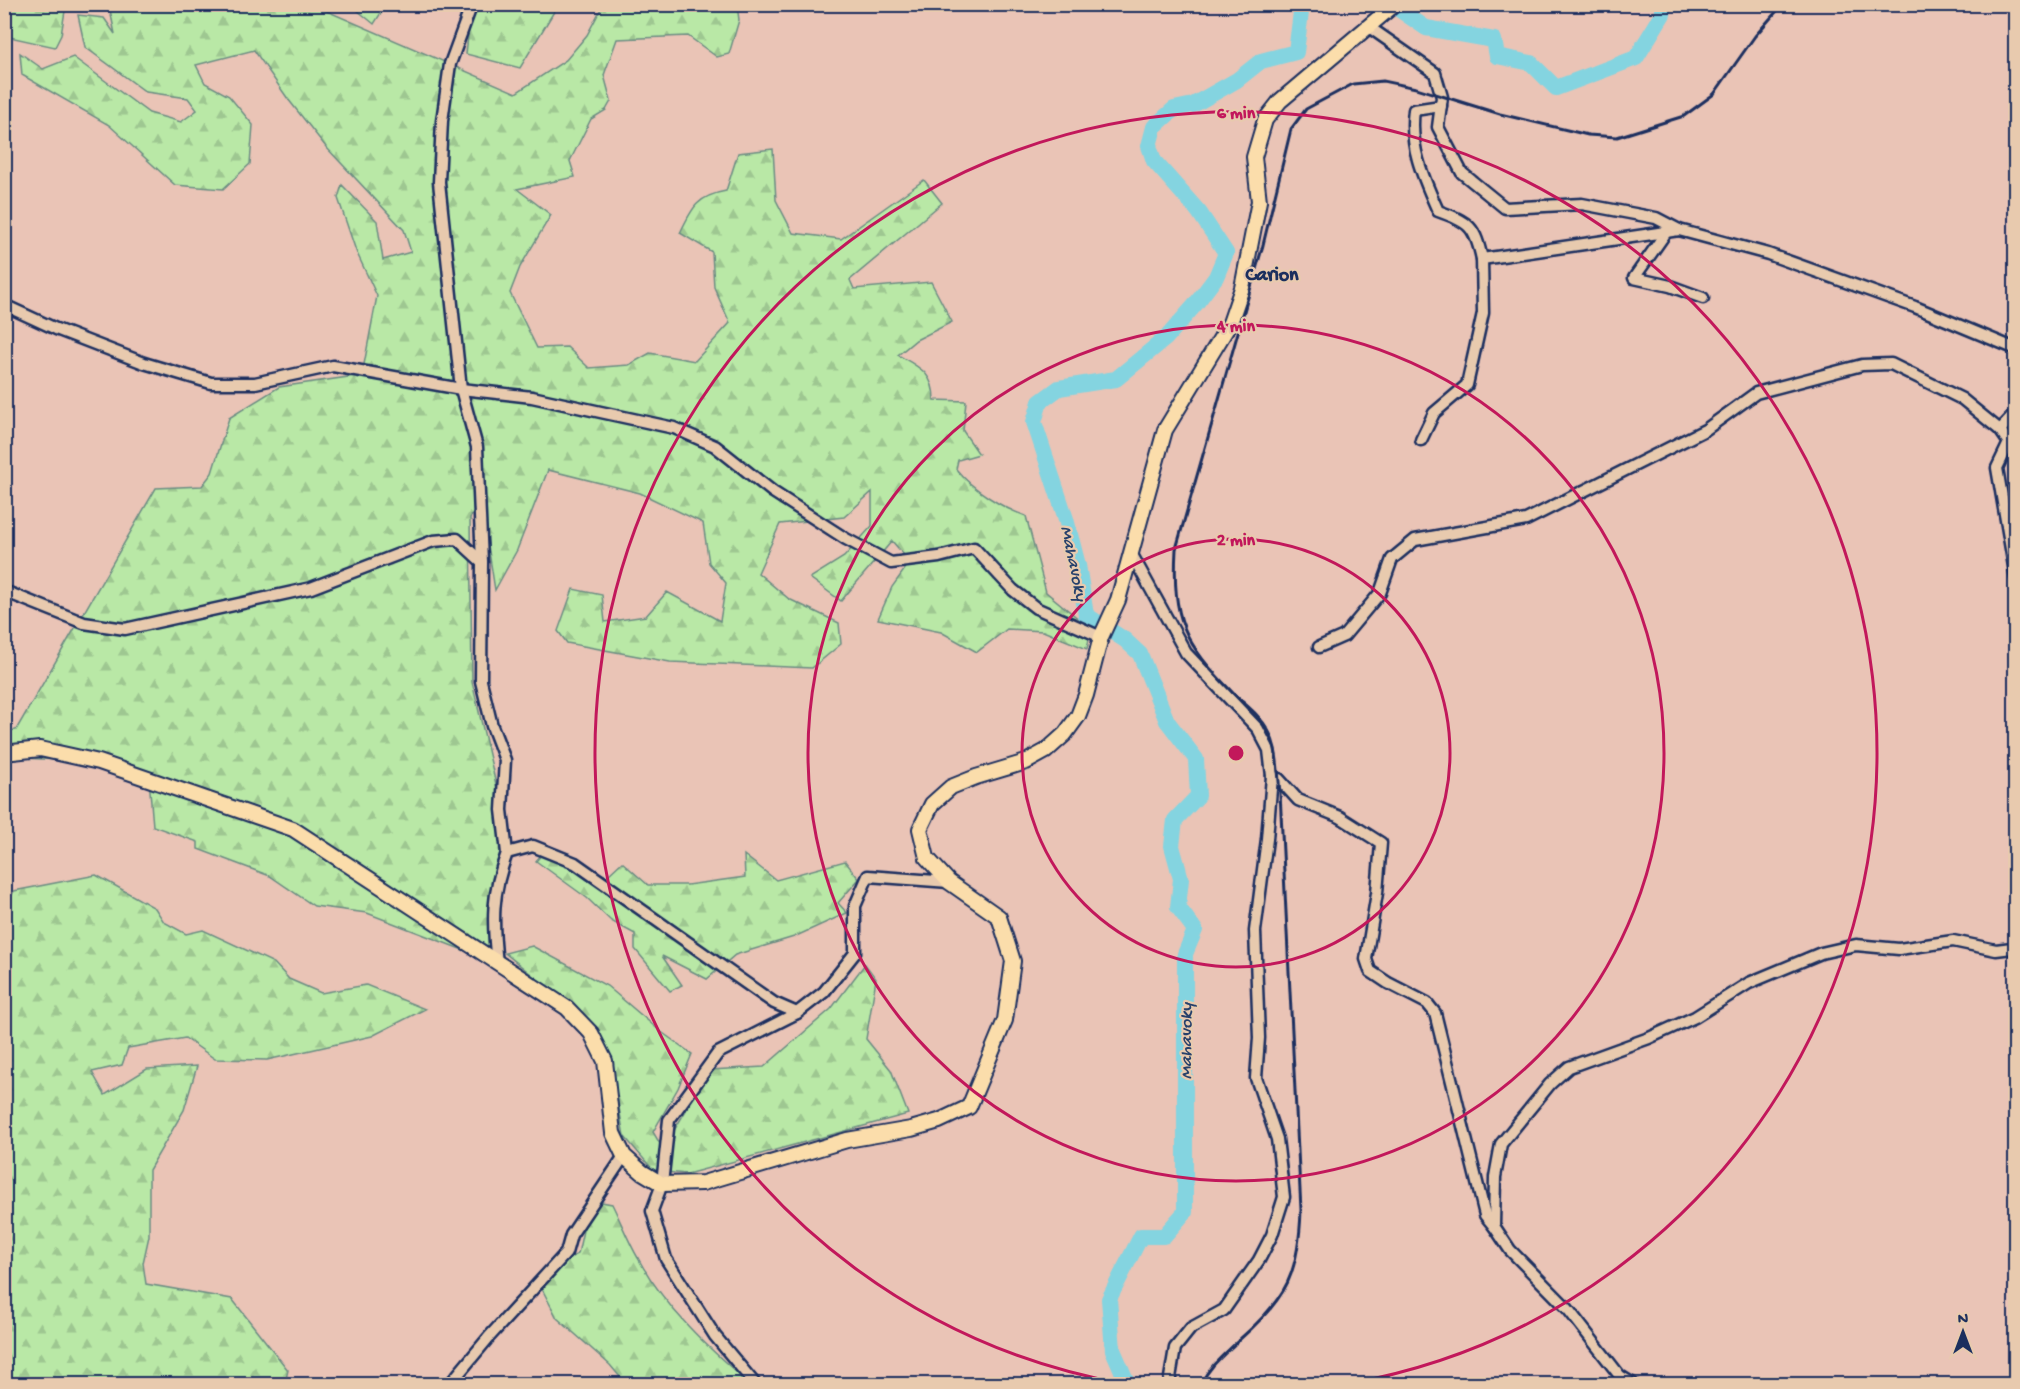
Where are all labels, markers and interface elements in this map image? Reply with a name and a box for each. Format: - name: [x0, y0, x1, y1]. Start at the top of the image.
- text: 6 min: [1217, 104, 1256, 125]
- district label: Carion: [1244, 265, 1299, 288]
- text: 4 min: [1216, 317, 1255, 338]
- water label: Mahavoky: [1054, 524, 1091, 604]
- text: 2 min: [1217, 531, 1256, 552]
- centre of rings: [1226, 743, 1246, 763]
- water label: Mahavoky: [1177, 1002, 1198, 1079]
- north arrow: [1933, 1302, 1993, 1362]
- text: N: [1958, 1311, 1969, 1330]

